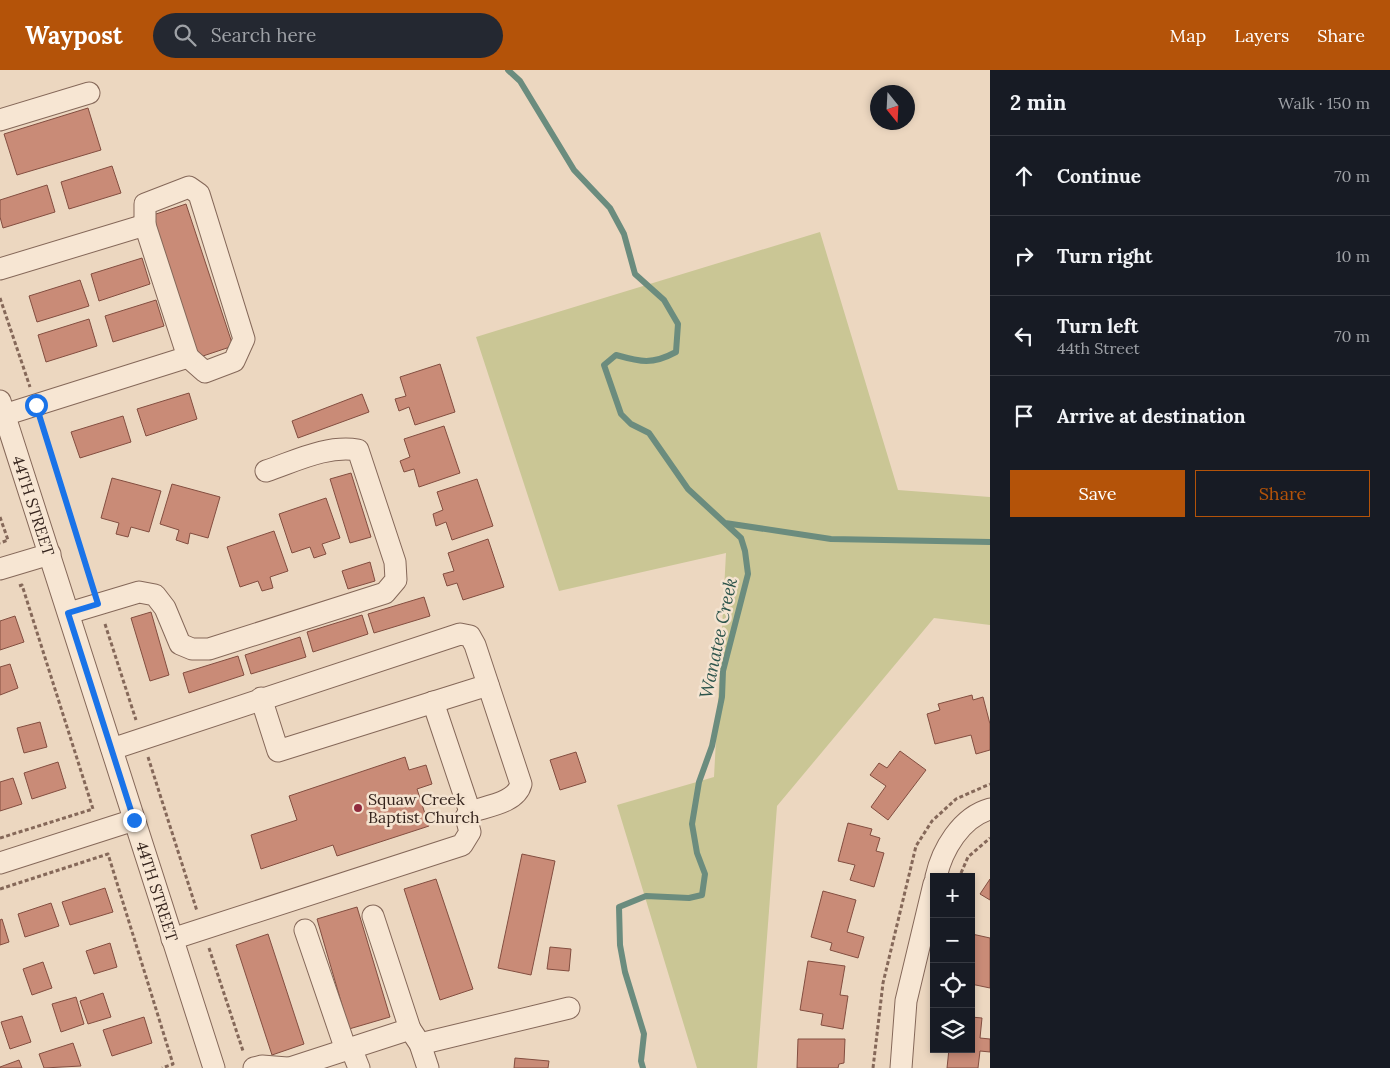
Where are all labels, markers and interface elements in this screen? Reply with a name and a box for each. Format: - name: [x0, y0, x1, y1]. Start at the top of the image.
- search box: [153, 13, 503, 58]
- text: Waypost: [25, 20, 123, 51]
- icon: search: [171, 21, 199, 49]
- text: Search here: [211, 23, 316, 47]
- text: Map: [1170, 24, 1206, 47]
- text: Layers: [1234, 24, 1289, 47]
- text: Share: [1317, 24, 1365, 47]
- north arrow: [870, 85, 915, 130]
- text: 2 min: [1010, 89, 1066, 116]
- text: Walk · 150 m: [1278, 93, 1370, 113]
- icon: ahead: [1010, 162, 1038, 190]
- text: Continue: [1057, 164, 1141, 188]
- text: 70 m: [1334, 166, 1370, 186]
- icon: right: [1010, 242, 1038, 270]
- text: Turn right: [1057, 244, 1153, 268]
- text: 10 m: [1336, 246, 1370, 266]
- text: Turn left: [1057, 314, 1138, 338]
- icon: left: [1010, 322, 1038, 350]
- text: 70 m: [1334, 326, 1370, 346]
- text: 44th Street: [1057, 338, 1140, 358]
- route start: [25, 394, 48, 417]
- icon: arrive: [1010, 402, 1038, 430]
- text: Arrive at destination: [1057, 404, 1246, 428]
- street label: 44TH STREET: [8, 453, 59, 558]
- button: Save: [1010, 470, 1185, 517]
- button: Share: [1195, 470, 1370, 517]
- water label: Wanatee Creek: [694, 575, 742, 701]
- place label: Squaw Creek Baptist Church: [368, 789, 480, 827]
- marker: Squaw Creek Baptist Church: [352, 802, 364, 814]
- route end: [123, 809, 146, 832]
- street label: 44TH STREET: [132, 839, 183, 944]
- map controls: [930, 873, 975, 1053]
- button: +: [930, 873, 975, 918]
- button: −: [930, 918, 975, 963]
- button: locate: [930, 963, 975, 1008]
- button: layers: [930, 1008, 975, 1053]

